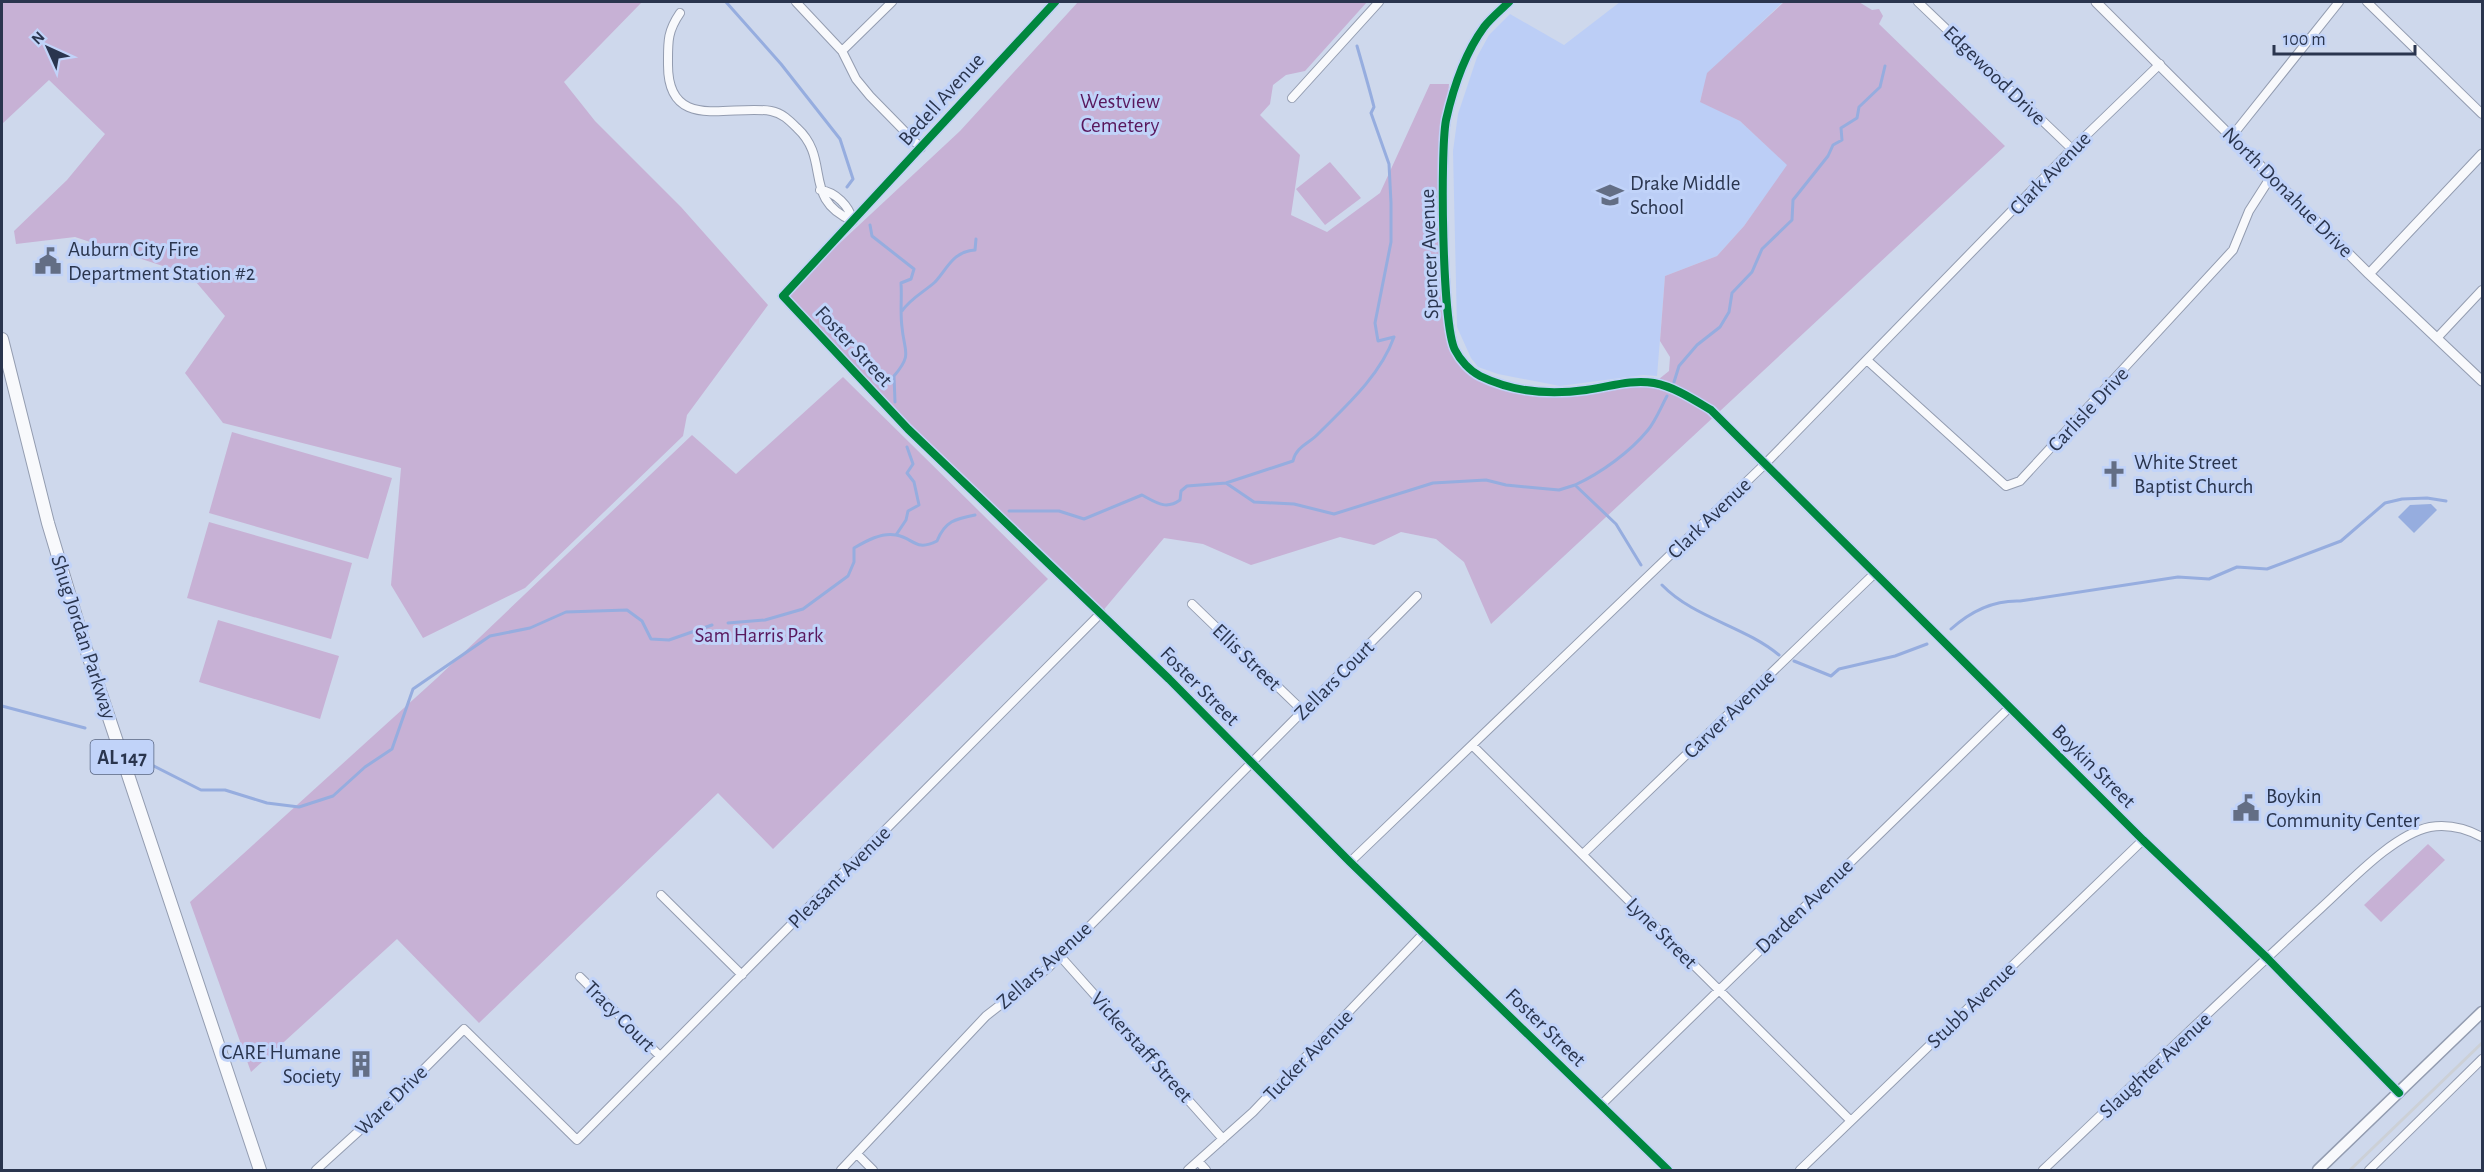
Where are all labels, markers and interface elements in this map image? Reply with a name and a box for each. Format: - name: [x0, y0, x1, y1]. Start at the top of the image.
- north arrow: [18, 18, 78, 78]
- scale bar: [2274, 18, 2415, 56]
- street label: Edgewood Drive: [1940, 22, 2050, 129]
- text: N: [29, 29, 48, 48]
- text: 100 m: [2283, 31, 2326, 49]
- street label: Bedell Avenue: [895, 49, 988, 150]
- park label: Westview Cemetery: [1080, 91, 1160, 136]
- street label: North Donahue Drive: [2219, 123, 2357, 261]
- street label: Clark Avenue: [2006, 128, 2095, 219]
- place label: Drake Middle School: [1630, 173, 1741, 218]
- school or university icon: Drake Middle School: [1595, 180, 1625, 210]
- street label: Spencer Avenue: [1417, 188, 1442, 319]
- place label: Auburn City Fire Department Station #2: [68, 239, 255, 284]
- public building icon: Auburn City Fire Department Station #2: [33, 246, 63, 276]
- street label: Foster Street: [811, 302, 896, 391]
- street label: Carlisle Drive: [2044, 363, 2133, 456]
- place label: White Street Baptist Church: [2134, 452, 2254, 497]
- church icon: White Street Baptist Church: [2099, 459, 2129, 489]
- street label: Clark Avenue: [1664, 474, 1755, 563]
- street label: Shug Jordan Parkway: [47, 553, 120, 722]
- street label: Ellis Street: [1208, 620, 1285, 695]
- park label: Sam Harris Park: [695, 625, 824, 646]
- street label: Zellars Court: [1291, 636, 1378, 724]
- street label: Foster Street: [1156, 643, 1243, 730]
- street label: Carver Avenue: [1680, 666, 1779, 763]
- street label: Boykin Street: [2048, 721, 2140, 812]
- road number: AL 147: [90, 740, 154, 774]
- place label: Boykin Community Center: [2266, 786, 2420, 831]
- public building icon: Boykin Community Center: [2231, 793, 2261, 823]
- street label: Pleasant Avenue: [784, 822, 894, 932]
- street label: Darden Avenue: [1752, 855, 1857, 958]
- street label: Lyne Street: [1622, 894, 1701, 973]
- street label: Zellars Avenue: [993, 918, 1096, 1013]
- street label: Stubb Avenue: [1923, 958, 2019, 1052]
- street label: Tracy Court: [580, 977, 659, 1056]
- street label: Foster Street: [1502, 984, 1590, 1071]
- street label: Vickerstaff Street: [1087, 988, 1197, 1107]
- street label: Tucker Avenue: [1260, 1006, 1357, 1105]
- street label: Slaughter Avenue: [2096, 1009, 2215, 1122]
- place label: CARE Humane Society: [221, 1042, 341, 1087]
- building icon: CARE Humane Society: [346, 1049, 376, 1079]
- street label: Ware Drive: [351, 1061, 431, 1139]

